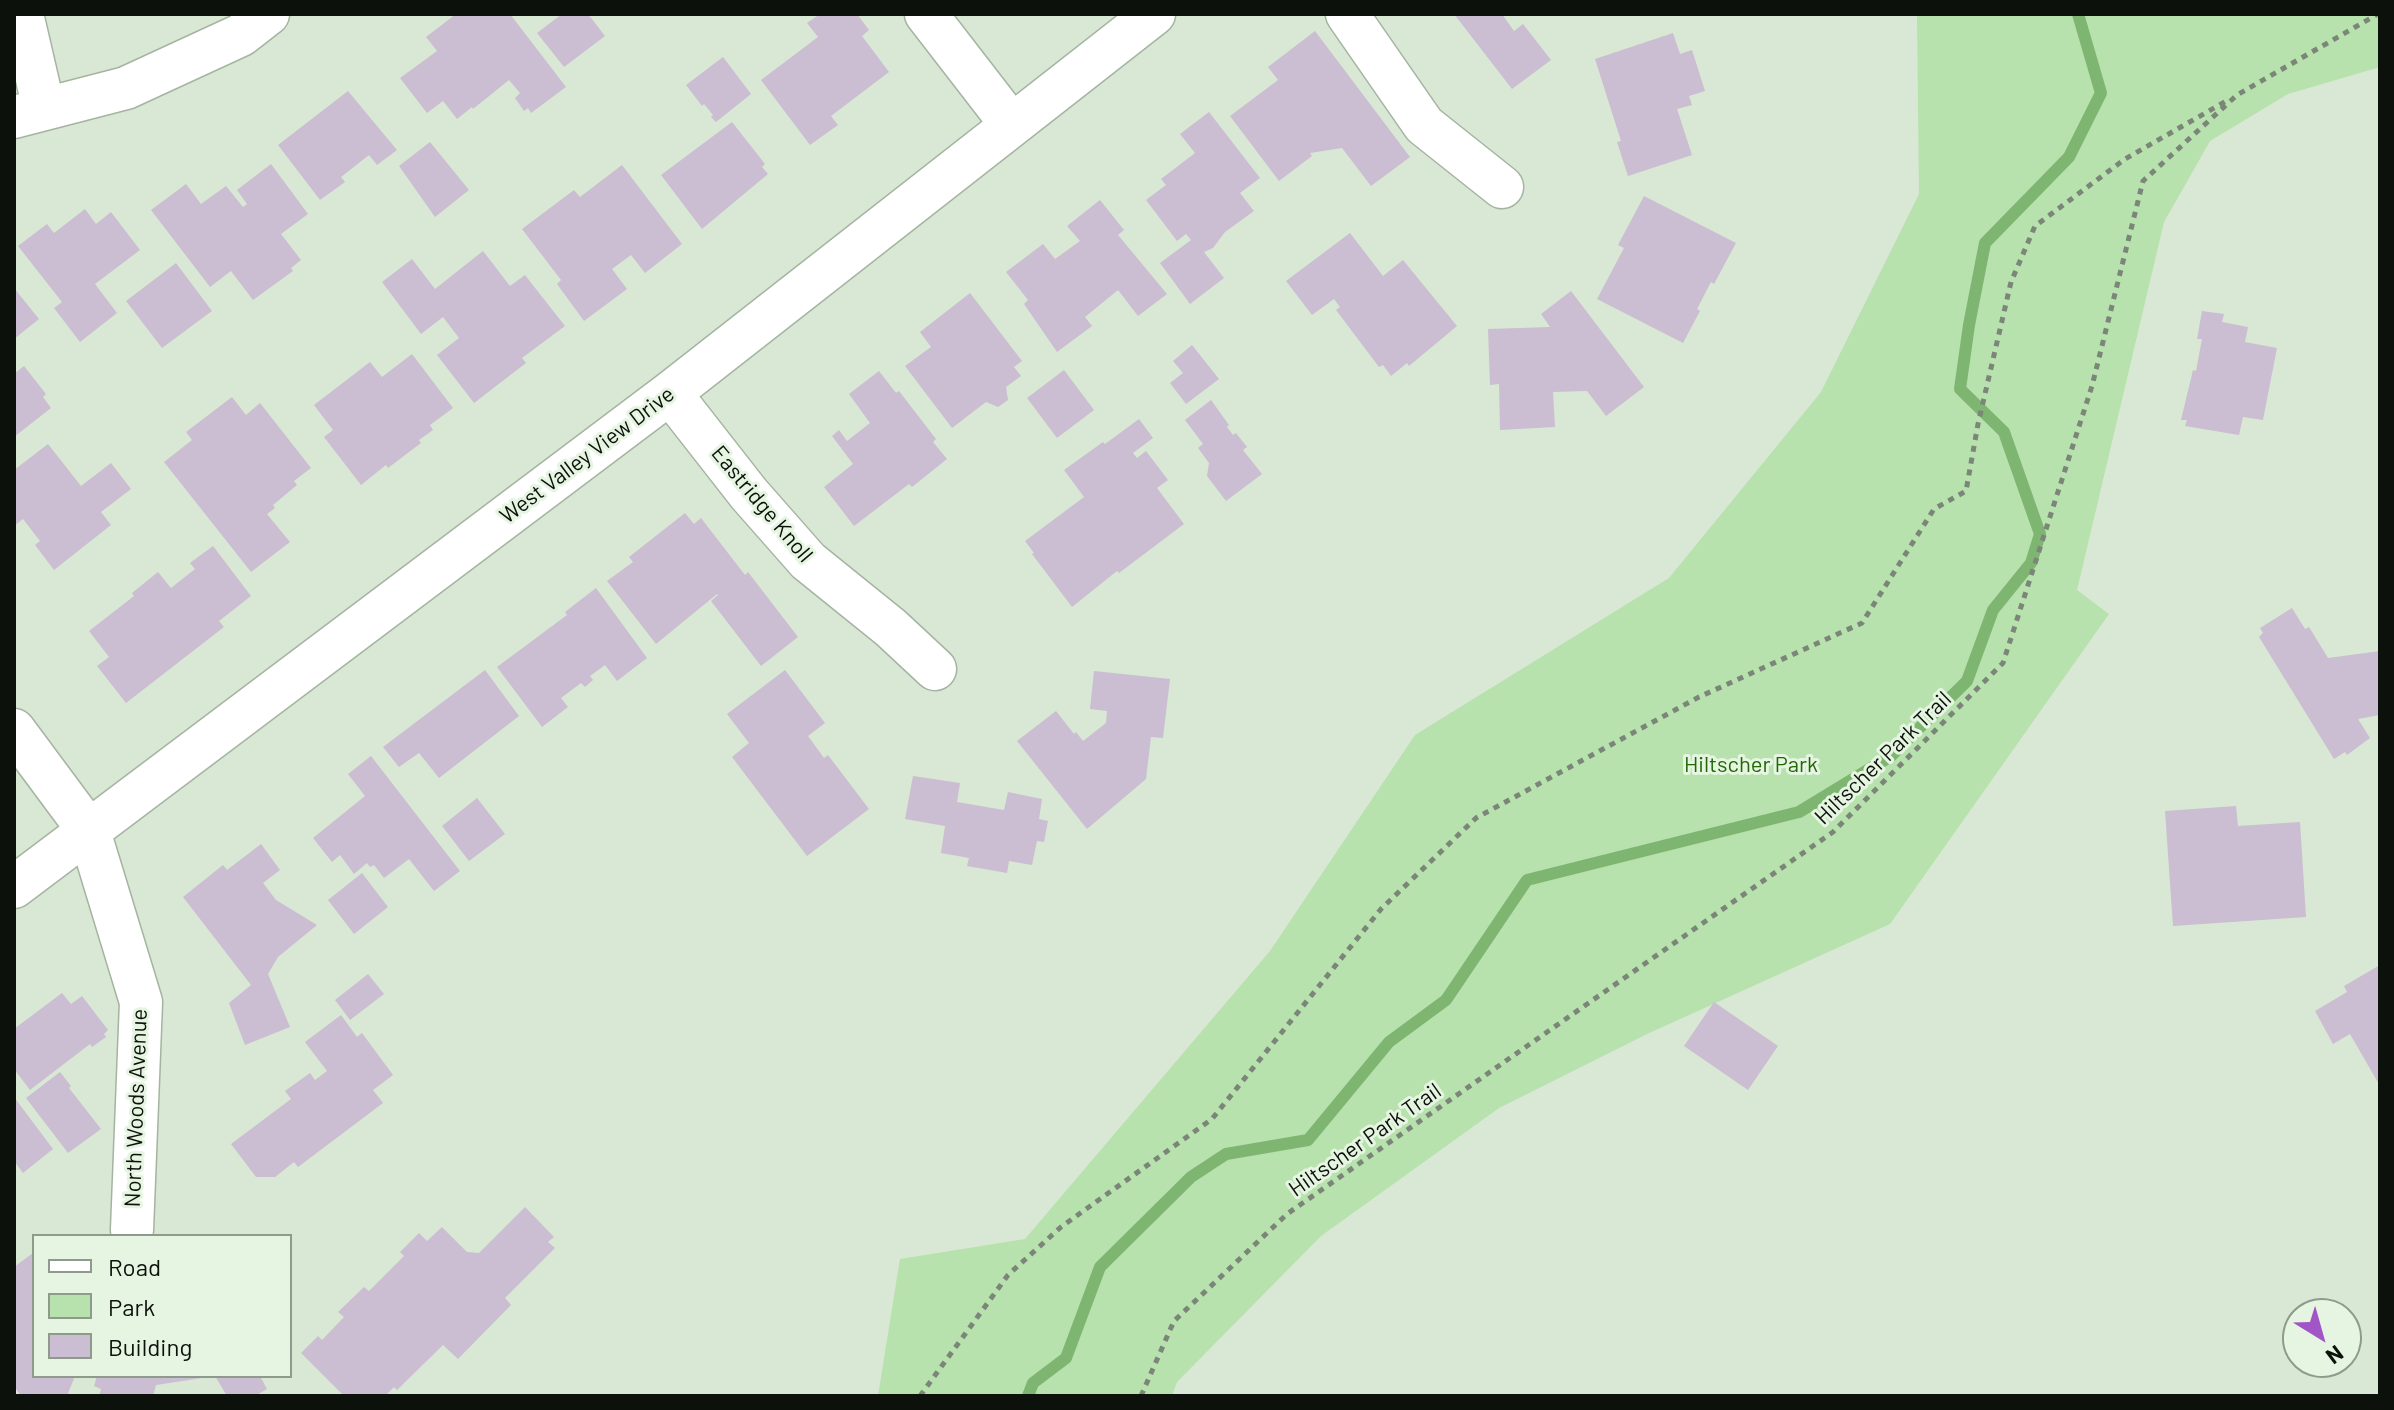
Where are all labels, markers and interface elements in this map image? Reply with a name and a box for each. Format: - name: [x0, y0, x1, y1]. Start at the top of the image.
- street label: West Valley View Drive: [495, 381, 679, 529]
- street label: Eastridge Knoll: [706, 440, 818, 568]
- street label: Hiltscher Park Trail: [1809, 686, 1957, 830]
- park label: Hiltscher Park: [1684, 752, 1818, 778]
- street label: North Woods Avenue: [119, 1008, 153, 1208]
- street label: Hiltscher Park Trail: [1284, 1078, 1446, 1202]
- legend: [32, 1234, 292, 1378]
- text: Road: [108, 1252, 161, 1281]
- text: Park: [108, 1292, 155, 1321]
- north arrow: [2282, 1298, 2362, 1378]
- text: Building: [108, 1332, 192, 1361]
- text: N: [2322, 1341, 2349, 1370]

